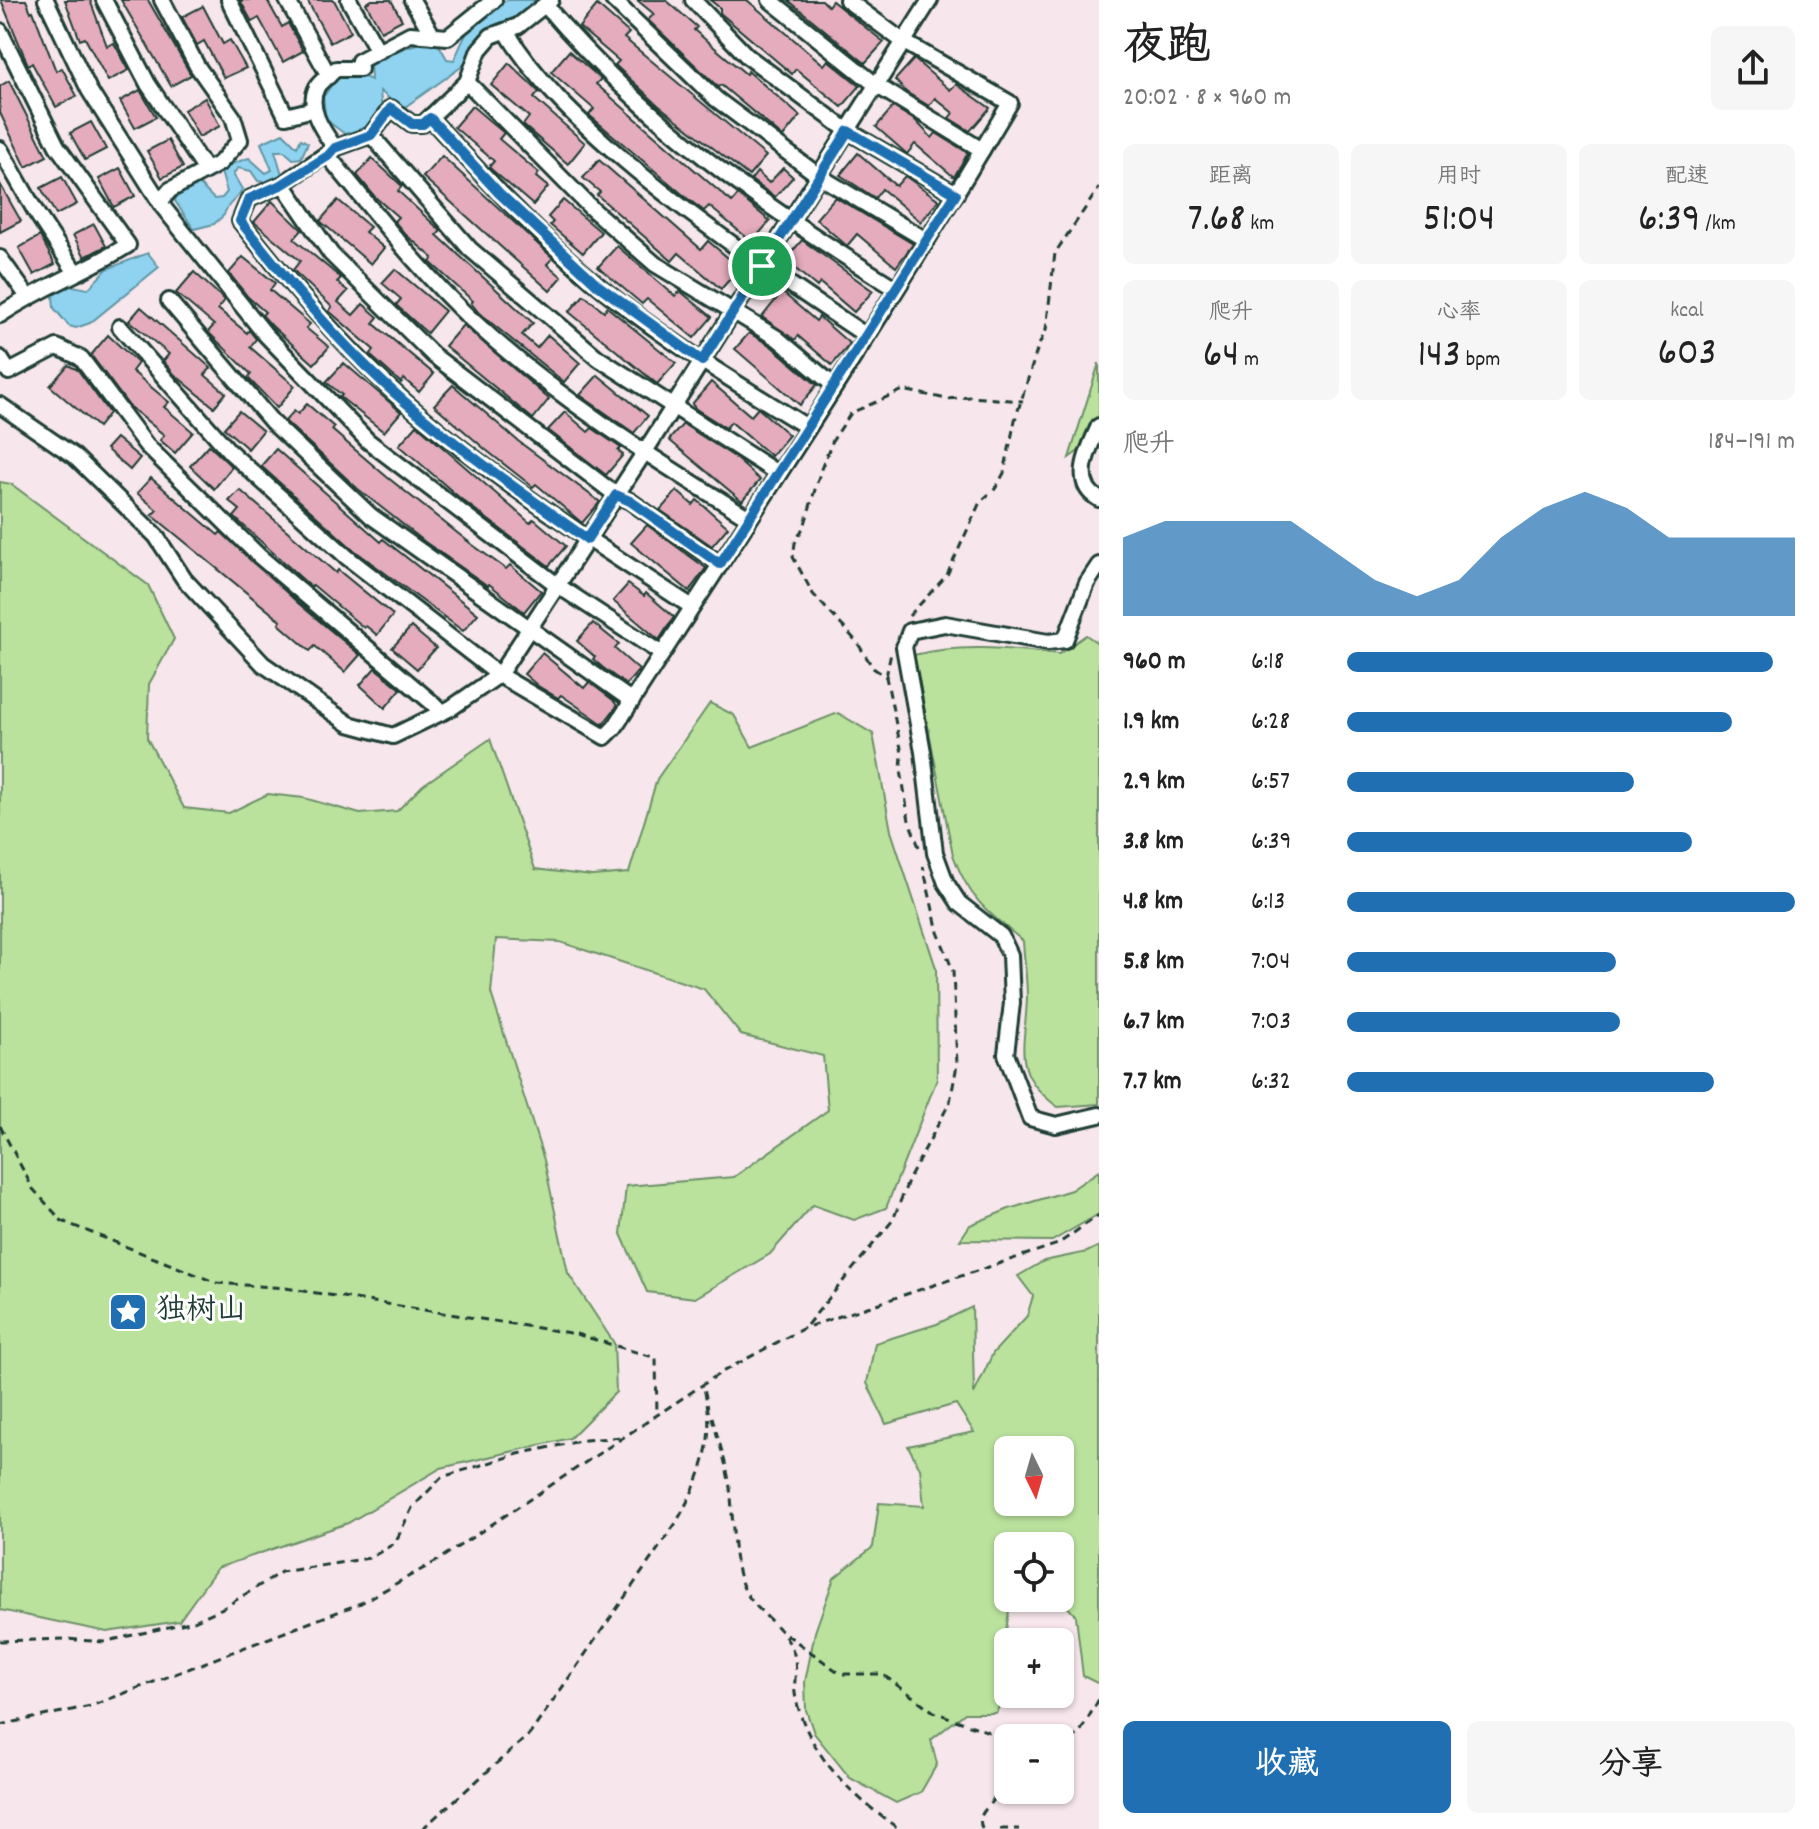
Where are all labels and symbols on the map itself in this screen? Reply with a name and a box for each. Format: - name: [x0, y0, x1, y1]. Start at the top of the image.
- pin: [728, 232, 796, 300]
- place icon: 独树山: [107, 1291, 149, 1333]
- place label: 独树山: [156, 1291, 246, 1334]
- north arrow: [994, 1436, 1074, 1516]

